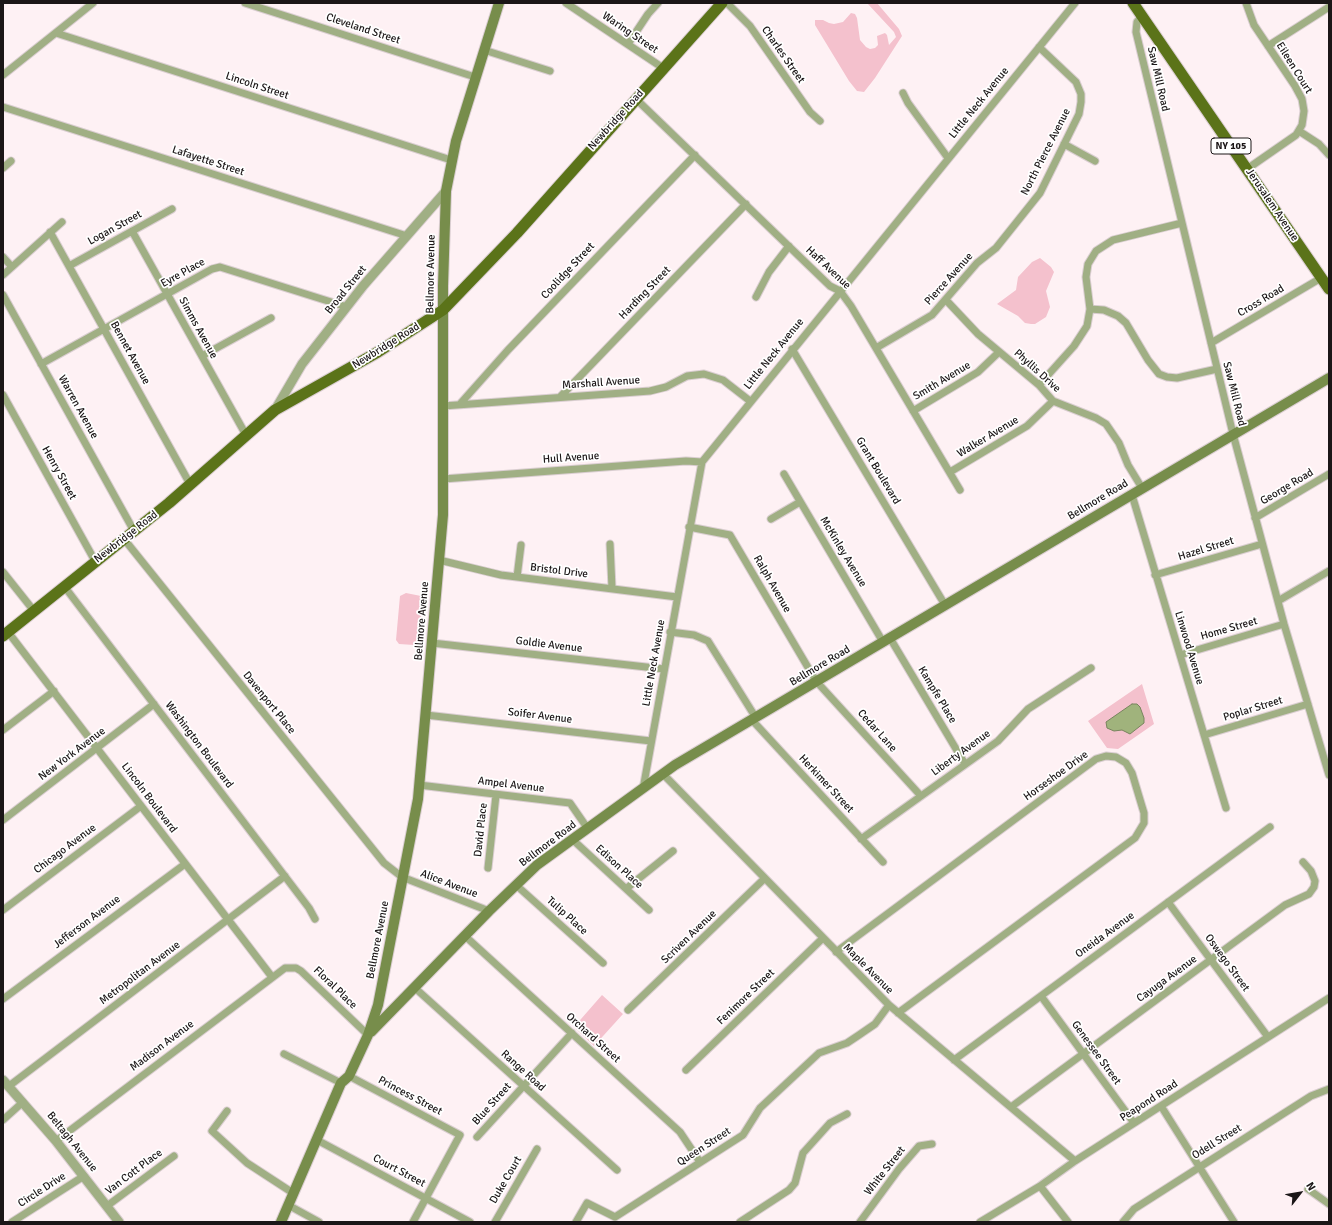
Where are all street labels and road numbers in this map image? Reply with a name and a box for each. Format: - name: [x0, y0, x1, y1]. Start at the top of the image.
- street label: Waring Street: [600, 9, 660, 57]
- street label: Cleveland Street: [324, 11, 402, 47]
- street label: Charles Street: [758, 24, 808, 86]
- street label: Eileen Court: [1273, 40, 1315, 96]
- street label: Saw Mill Road: [1144, 45, 1172, 113]
- street label: Little Neck Avenue: [946, 65, 1012, 141]
- street label: Lincoln Street: [224, 70, 290, 102]
- street label: Newbridge Road: [585, 87, 647, 153]
- street label: North Pierce Avenue: [1018, 106, 1074, 198]
- road number: NY 105: [1211, 138, 1251, 154]
- street label: Lafayette Street: [170, 143, 246, 179]
- street label: Jerusalem Avenue: [1243, 166, 1301, 244]
- street label: Logan Street: [86, 208, 144, 248]
- street label: Bellmore Avenue: [424, 234, 438, 314]
- street label: Coolidge Street: [538, 240, 598, 302]
- street label: Haff Avenue: [803, 244, 853, 292]
- street label: Pierce Avenue: [922, 250, 976, 308]
- street label: Eyre Place: [159, 255, 207, 291]
- street label: Broad Street: [322, 263, 370, 317]
- street label: Harding Street: [616, 264, 674, 322]
- street label: Cross Road: [1235, 282, 1287, 320]
- street label: Simms Avenue: [176, 295, 220, 361]
- street label: Little Neck Avenue: [741, 316, 807, 392]
- street label: Bennet Avenue: [107, 319, 153, 387]
- street label: Newbridge Road: [350, 320, 422, 372]
- street label: Phyllis Drive: [1011, 347, 1063, 395]
- street label: Smith Avenue: [911, 359, 973, 403]
- street label: Saw Mill Road: [1220, 360, 1248, 428]
- street label: Warren Avenue: [55, 373, 101, 441]
- street label: Marshall Avenue: [562, 374, 640, 392]
- street label: Walker Avenue: [955, 413, 1021, 461]
- street label: Grant Boulevard: [853, 435, 903, 507]
- street label: Henry Street: [39, 444, 79, 502]
- street label: Hull Avenue: [542, 449, 600, 467]
- street label: George Road: [1258, 466, 1316, 508]
- street label: Bellmore Road: [1065, 477, 1131, 523]
- street label: Newbridge Road: [92, 508, 160, 566]
- street label: McKinley Avenue: [817, 514, 869, 590]
- street label: Hazel Street: [1177, 534, 1235, 564]
- street label: Ralph Avenue: [750, 553, 794, 615]
- street label: Bristol Drive: [529, 561, 589, 581]
- street label: Bellmore Avenue: [412, 581, 432, 661]
- street label: Linwood Avenue: [1172, 610, 1206, 686]
- street label: Home Street: [1199, 615, 1259, 643]
- street label: Little Neck Avenue: [640, 619, 668, 707]
- street label: Goldie Avenue: [515, 634, 583, 656]
- street label: Bellmore Road: [787, 643, 853, 689]
- street label: Kampfe Place: [915, 664, 959, 726]
- street label: Davenport Place: [240, 669, 298, 737]
- street label: Poplar Street: [1222, 694, 1284, 724]
- street label: Washington Boulevard: [162, 699, 236, 791]
- street label: Soifer Avenue: [507, 706, 573, 726]
- street label: Cedar Lane: [854, 707, 900, 755]
- street label: New York Avenue: [36, 725, 108, 783]
- street label: Liberty Avenue: [929, 727, 993, 779]
- street label: Horseshoe Drive: [1021, 748, 1091, 804]
- street label: Herkimer Street: [796, 752, 856, 816]
- street label: Lincoln Boulevard: [118, 760, 180, 836]
- street label: Ampel Avenue: [477, 774, 545, 796]
- street label: David Place: [472, 802, 490, 858]
- street label: Bellmore Road: [517, 818, 579, 870]
- street label: Chicago Avenue: [31, 821, 99, 877]
- street label: Edison Place: [592, 842, 646, 892]
- street label: Alice Avenue: [419, 867, 479, 901]
- street label: Jefferson Avenue: [51, 893, 123, 951]
- street label: Tulip Place: [544, 894, 590, 938]
- street label: Bellmore Avenue: [364, 900, 392, 980]
- street label: Scriven Avenue: [659, 907, 719, 967]
- street label: Oneida Avenue: [1073, 909, 1137, 961]
- street label: Oswego Street: [1202, 932, 1252, 994]
- street label: Metropolitan Avenue: [97, 938, 183, 1008]
- street label: Maple Avenue: [840, 941, 896, 997]
- street label: Cayuga Avenue: [1134, 953, 1200, 1005]
- street label: Floral Place: [310, 964, 360, 1012]
- street label: Fenimore Street: [715, 966, 777, 1028]
- street label: Orchard Street: [563, 1010, 623, 1066]
- street label: Madison Avenue: [127, 1018, 197, 1074]
- street label: Genessee Street: [1068, 1018, 1124, 1088]
- street label: Range Road: [498, 1048, 548, 1094]
- street label: Princess Street: [376, 1074, 444, 1118]
- street label: Peapond Road: [1118, 1077, 1180, 1125]
- street label: Blue Street: [470, 1080, 514, 1128]
- street label: Beltagh Avenue: [44, 1109, 100, 1175]
- street label: Odell Street: [1190, 1122, 1244, 1162]
- street label: Queen Street: [675, 1125, 733, 1169]
- street label: White Street: [862, 1144, 908, 1198]
- street label: Van Cott Place: [103, 1146, 165, 1198]
- street label: Court Street: [371, 1152, 427, 1190]
- street label: Duke Court: [487, 1154, 525, 1206]
- street label: Circle Drive: [16, 1170, 68, 1210]

